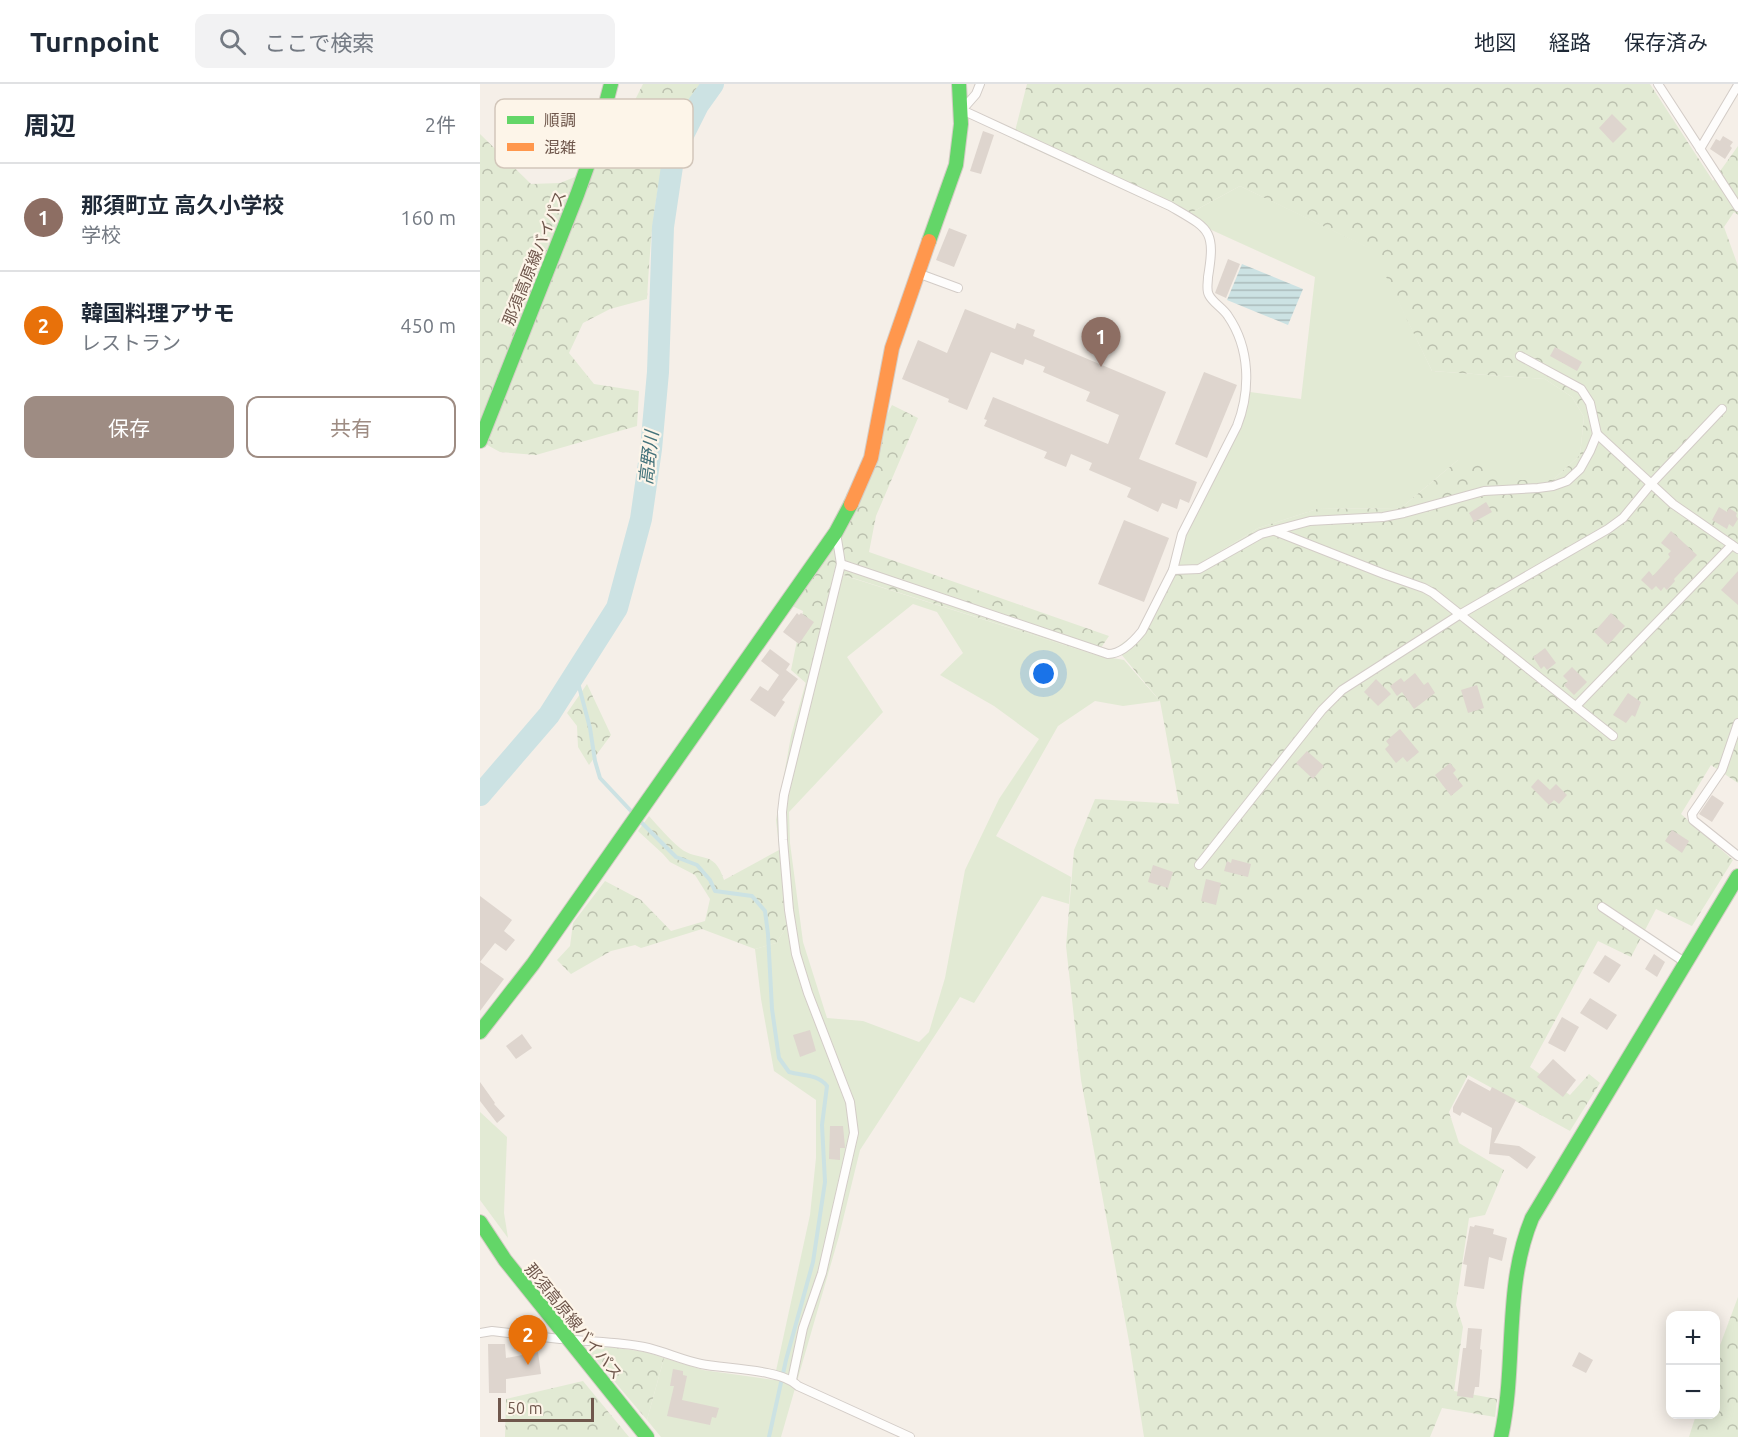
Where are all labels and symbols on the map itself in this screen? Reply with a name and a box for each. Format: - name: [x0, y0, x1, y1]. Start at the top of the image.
- legend: [495, 99, 693, 168]
- text: 順調: [544, 111, 576, 129]
- text: 混雑: [544, 138, 576, 156]
- street label: 那須高原線バイパス: [499, 188, 569, 328]
- pin: 1: [1082, 318, 1120, 367]
- water label: 高野川: [635, 428, 661, 486]
- your location: [1029, 659, 1058, 688]
- street label: 那須高原線バイパス: [522, 1260, 626, 1382]
- pin: 2: [508, 1316, 548, 1365]
- scale bar: [498, 1395, 594, 1422]

